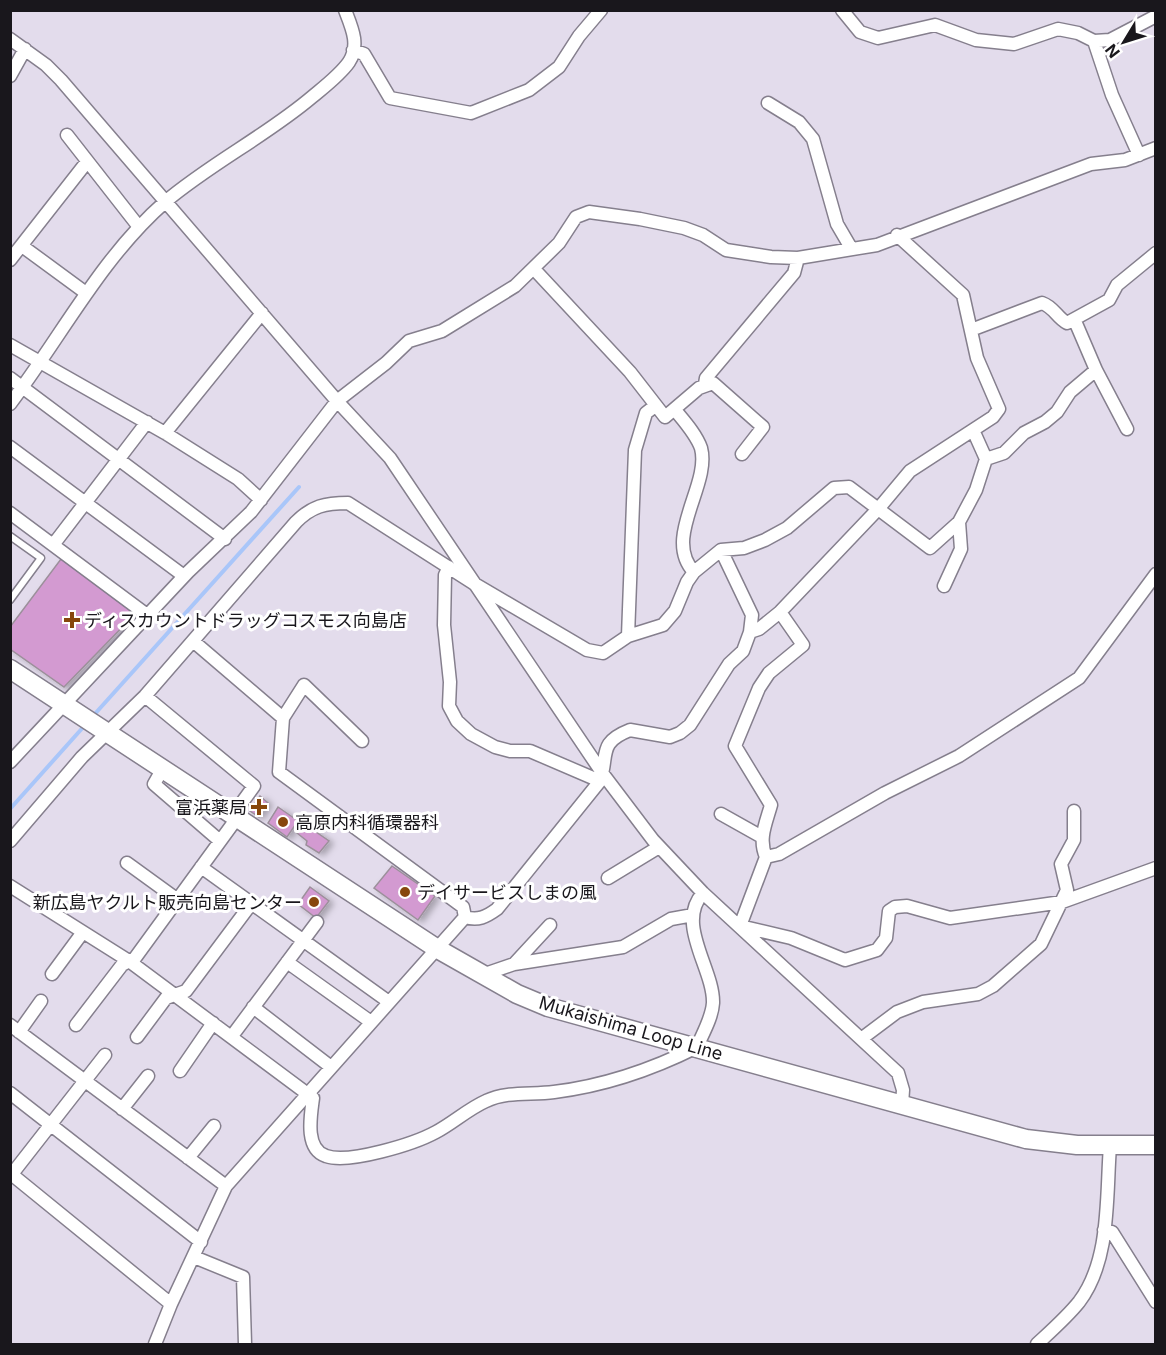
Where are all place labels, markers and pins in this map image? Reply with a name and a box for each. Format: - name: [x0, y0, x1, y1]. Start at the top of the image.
- place label: ディスカウントドラッグコスモス向島店: [84, 610, 407, 631]
- marker: ディスカウントドラッグコスモス向島店: [65, 613, 79, 627]
- place label: 富浜薬局: [175, 797, 247, 818]
- marker: 富浜薬局: [252, 800, 266, 814]
- place label: 高原内科循環器科: [295, 812, 439, 833]
- marker: 高原内科循環器科: [276, 815, 290, 829]
- place label: デイサービスしまの風: [417, 882, 597, 903]
- marker: デイサービスしまの風: [398, 885, 412, 899]
- place label: 新広島ヤクルト販売向島センター: [33, 892, 302, 913]
- marker: 新広島ヤクルト販売向島センター: [307, 895, 321, 909]

